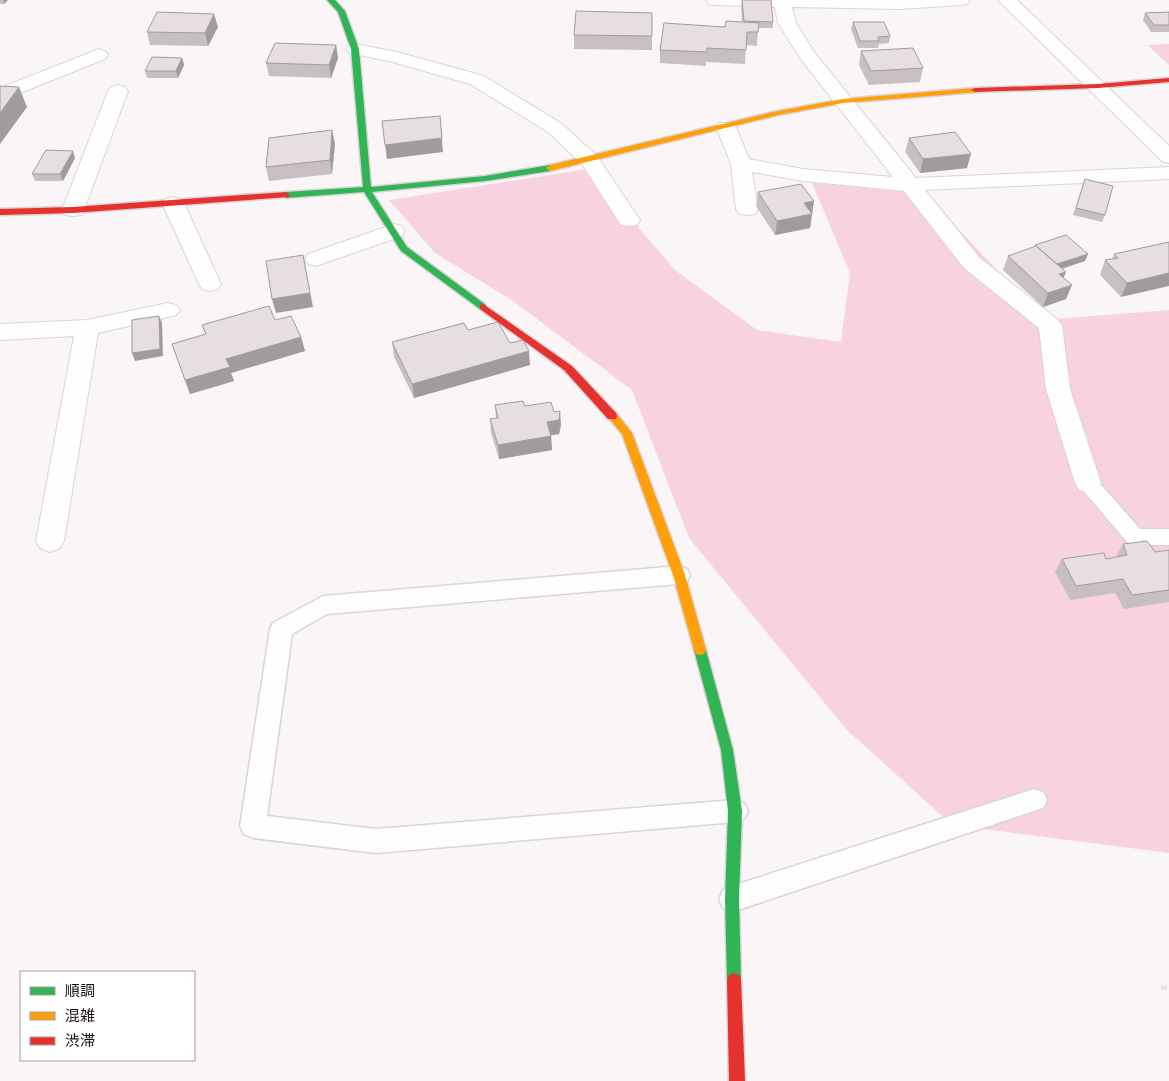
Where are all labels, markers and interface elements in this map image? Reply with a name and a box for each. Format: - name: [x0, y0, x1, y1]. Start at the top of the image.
- legend: [20, 971, 195, 1061]
- text: 順調: [65, 979, 95, 1000]
- text: 混雑: [65, 1004, 95, 1025]
- text: 渋滞: [65, 1029, 95, 1050]

